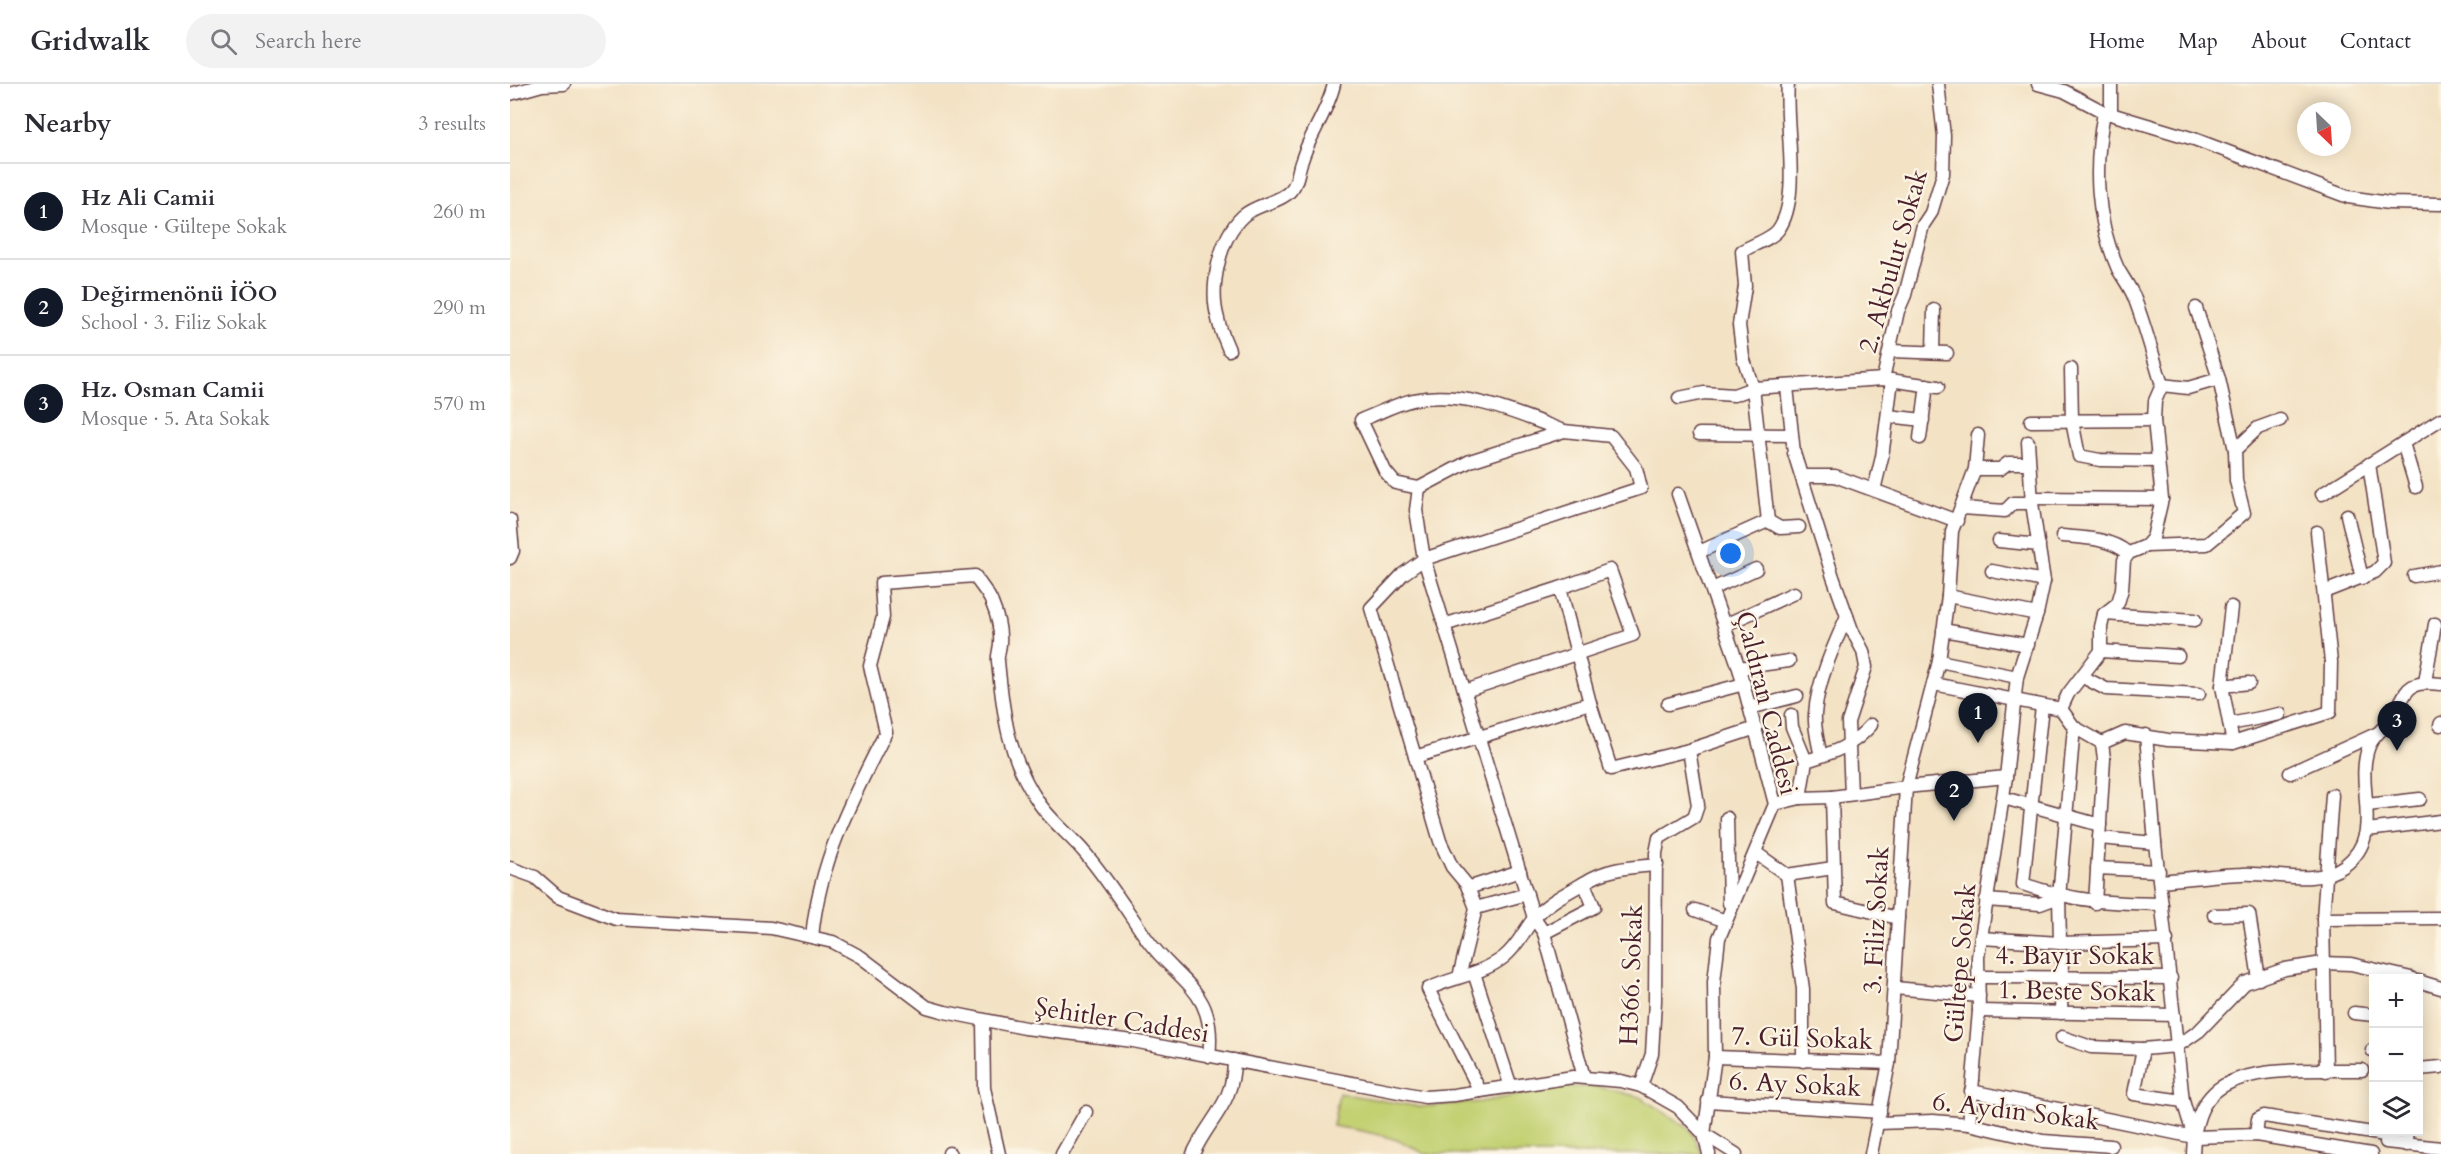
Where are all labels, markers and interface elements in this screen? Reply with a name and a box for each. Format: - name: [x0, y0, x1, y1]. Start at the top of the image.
- search box: [186, 14, 606, 68]
- text: Gridwalk: [30, 22, 150, 60]
- icon: search: [207, 25, 240, 58]
- text: Search here: [255, 26, 362, 56]
- text: Home: [2089, 27, 2145, 56]
- text: Map: [2178, 27, 2218, 56]
- text: About: [2251, 27, 2307, 56]
- text: Contact: [2340, 27, 2411, 56]
- north arrow: [2297, 102, 2351, 156]
- text: Nearby: [24, 106, 112, 141]
- text: 3 results: [418, 110, 486, 137]
- street label: 2. Akbulut Sokak: [1850, 165, 1936, 357]
- text: Hz Ali Camii: [81, 183, 215, 213]
- text: 1: [38, 198, 49, 225]
- text: 260 m: [433, 198, 486, 225]
- text: Mosque · Gültepe Sokak: [81, 213, 287, 240]
- text: Değirmenönü İÖO: [81, 279, 277, 309]
- text: 2: [38, 294, 49, 321]
- text: 290 m: [433, 294, 486, 321]
- text: School · 3. Filiz Sokak: [81, 309, 267, 336]
- text: Hz. Osman Camii: [81, 375, 265, 405]
- text: 3: [38, 390, 49, 417]
- text: 570 m: [433, 390, 486, 417]
- text: Mosque · 5. Ata Sokak: [81, 405, 270, 432]
- your location: [1716, 539, 1745, 568]
- street label: Çaldıran Caddesi: [1727, 608, 1807, 798]
- pin: 1: [1958, 694, 1998, 743]
- pin: 3: [2378, 702, 2416, 751]
- pin: 2: [1934, 772, 1974, 821]
- street label: 3. Filiz Sokak: [1855, 845, 1897, 995]
- street label: Gültepe Sokak: [1936, 882, 1984, 1044]
- street label: H366. Sokak: [1611, 904, 1651, 1046]
- street label: 4. Bayır Sokak: [1995, 938, 2155, 973]
- street label: 1. Beste Sokak: [1998, 972, 2156, 1010]
- map controls: [2369, 974, 2423, 1136]
- button: +: [2369, 974, 2423, 1028]
- street label: Şehitler Caddesi: [1032, 989, 1212, 1051]
- street label: 7. Gül Sokak: [1731, 1018, 1873, 1058]
- button: −: [2369, 1028, 2423, 1082]
- street label: 6. Ay Sokak: [1728, 1063, 1862, 1105]
- button: layers: [2369, 1082, 2423, 1136]
- street label: 6. Aydın Sokak: [1930, 1083, 2102, 1139]

